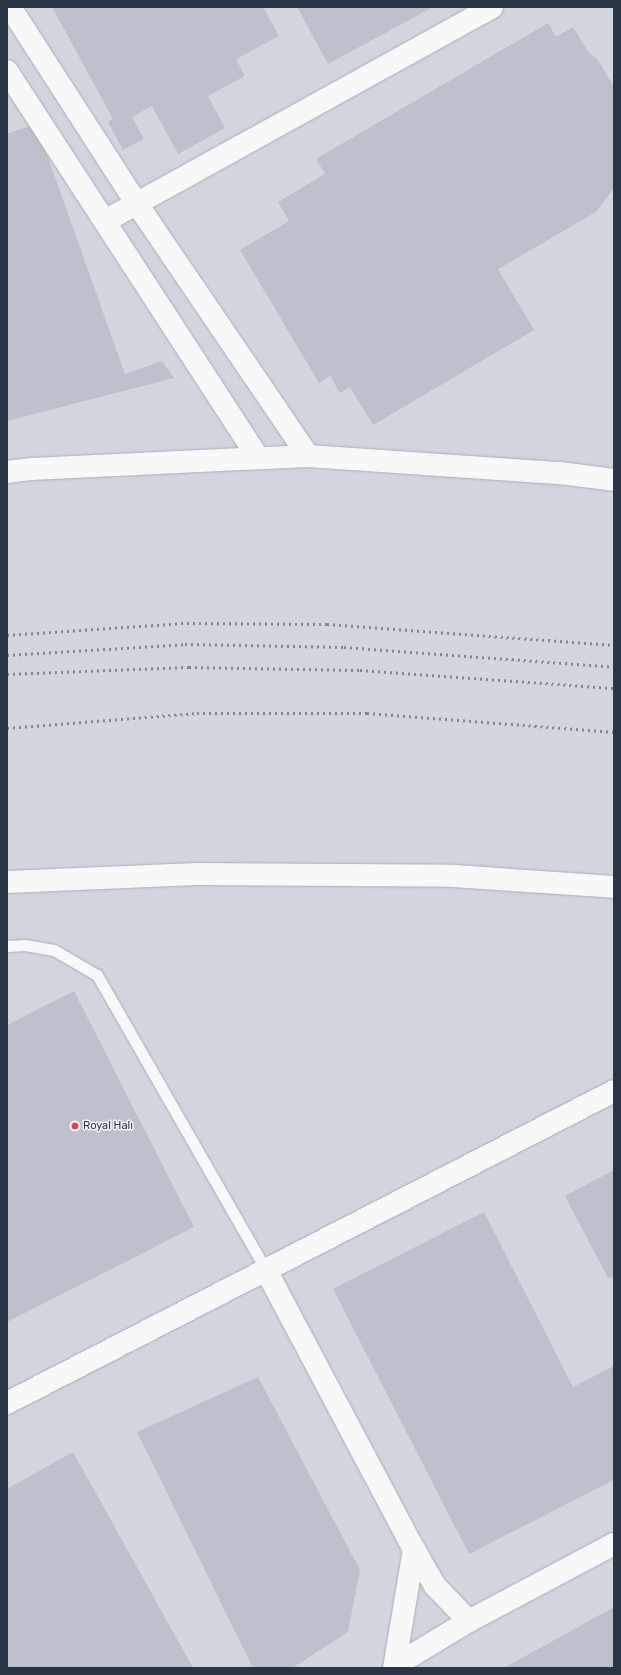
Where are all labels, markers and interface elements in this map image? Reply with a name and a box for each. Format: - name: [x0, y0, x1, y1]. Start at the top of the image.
- place label: Royal Halı: [83, 1119, 133, 1133]
- marker: Royal Halı: [70, 1121, 80, 1131]

